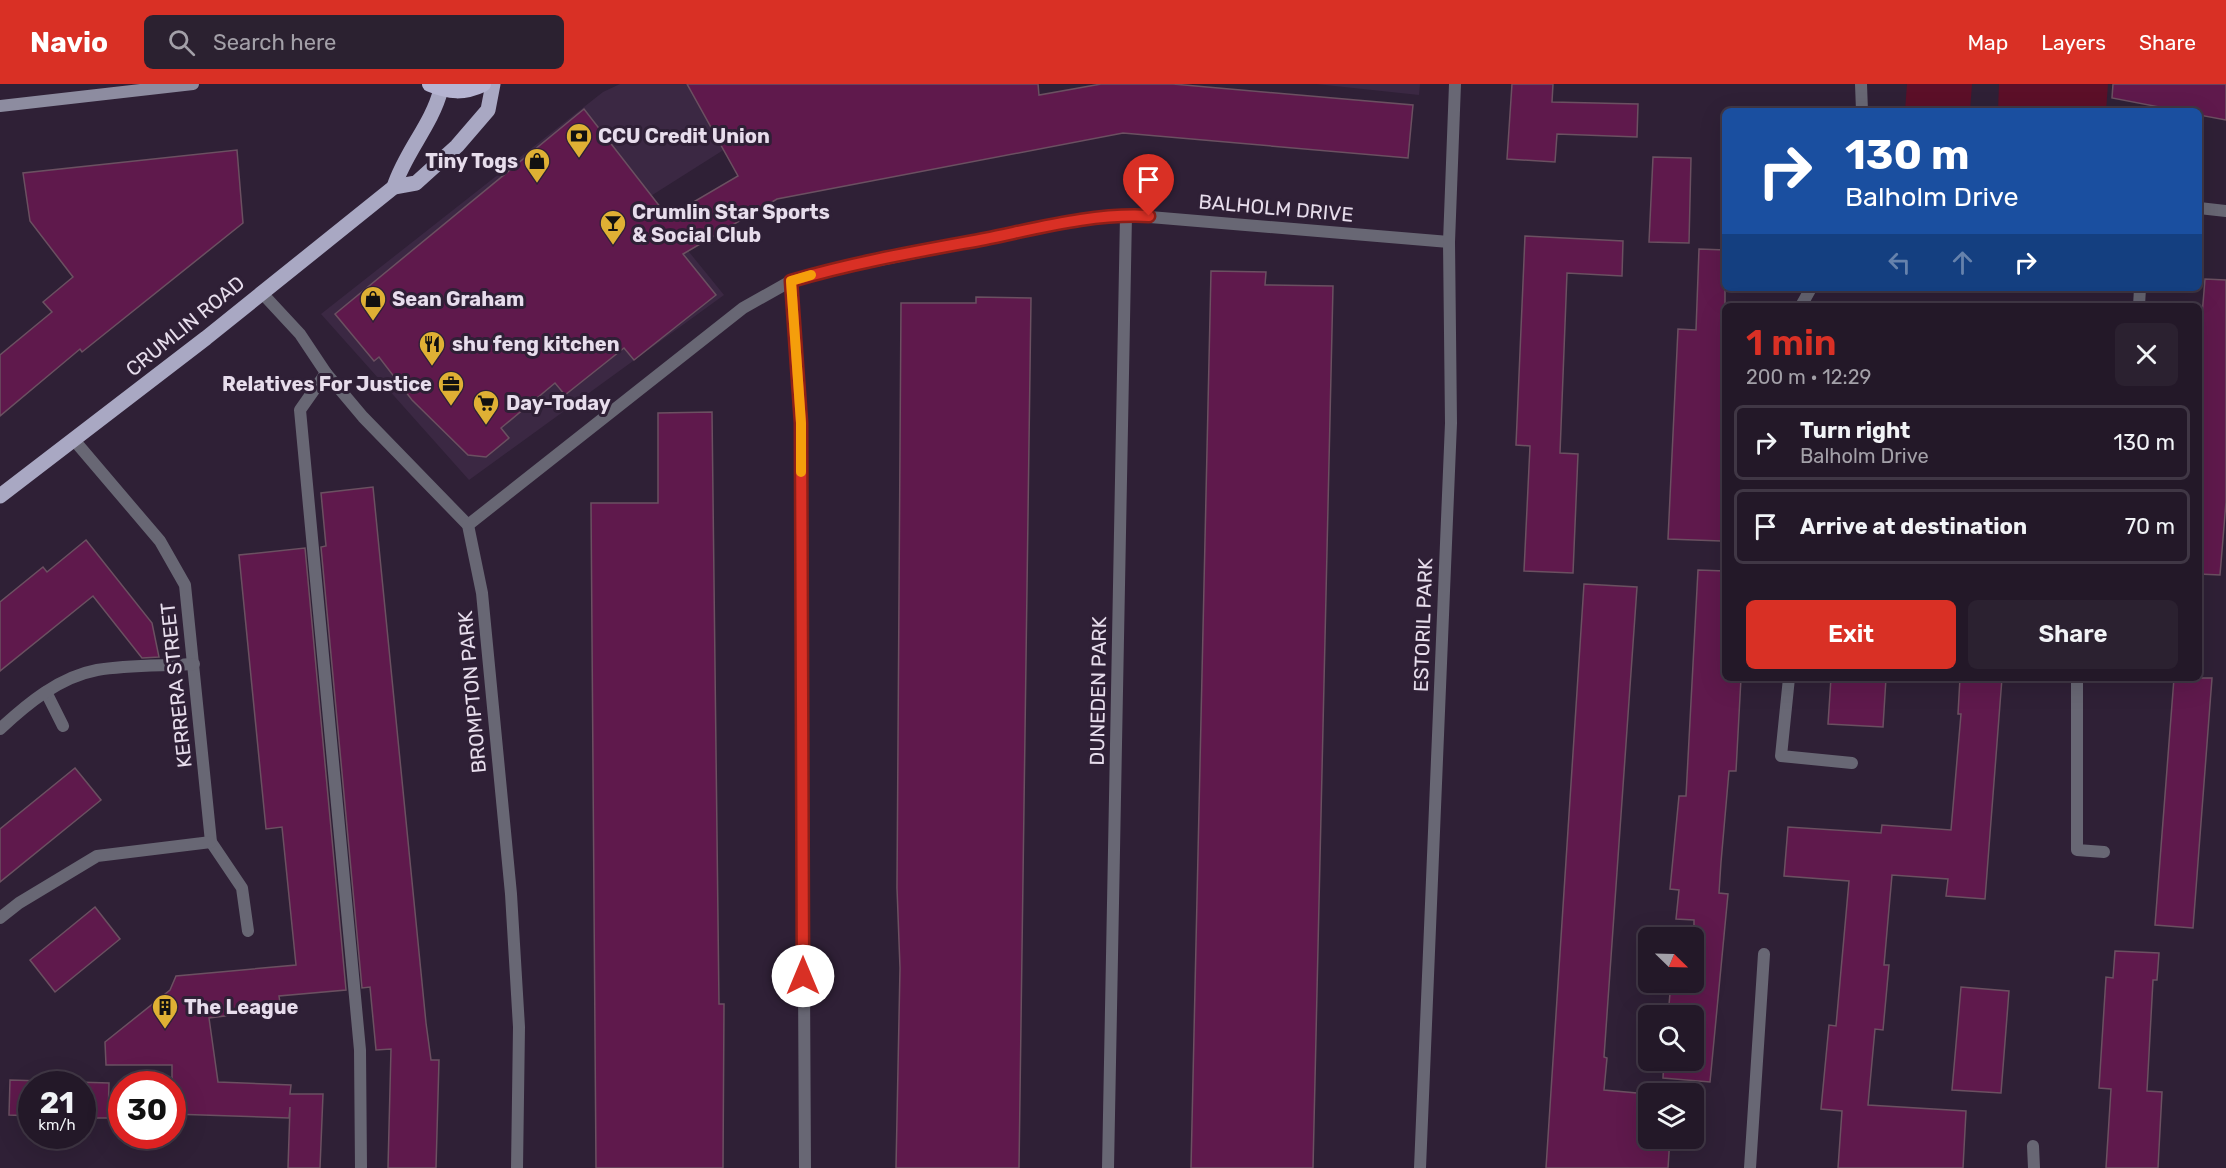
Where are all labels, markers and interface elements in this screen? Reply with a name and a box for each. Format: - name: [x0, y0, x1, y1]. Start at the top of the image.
- search box: [144, 15, 564, 69]
- text: Navio: [30, 26, 108, 59]
- icon: search: [165, 26, 198, 59]
- text: Search here: [213, 29, 336, 56]
- text: Map: [1967, 30, 2008, 55]
- text: Layers: [2041, 30, 2106, 55]
- text: Share: [2139, 30, 2196, 55]
- bank icon: CCU Credit Union: [564, 121, 594, 159]
- place label: CCU Credit Union: [598, 124, 770, 148]
- text: 130 m: [1845, 130, 1970, 180]
- icon: right: [1746, 132, 1824, 210]
- shop icon: Tiny Togs: [522, 146, 552, 184]
- place label: Tiny Togs: [425, 149, 518, 173]
- pin: [1123, 154, 1174, 216]
- icon: arrive: [1132, 163, 1165, 196]
- text: Balholm Drive: [1845, 181, 2019, 213]
- street label: BALHOLM DRIVE: [1198, 189, 1354, 227]
- place label: Crumlin Star Sports & Social Club: [632, 200, 830, 247]
- bar icon: Crumlin Star Sports & Social Club: [598, 208, 628, 246]
- icon: left: [1883, 246, 1916, 279]
- icon: ahead: [1946, 246, 1979, 279]
- icon: right: [2009, 246, 2042, 279]
- street label: CRUMLIN ROAD: [121, 271, 249, 381]
- shop icon: Sean Graham: [358, 284, 388, 322]
- place label: Sean Graham: [392, 287, 524, 311]
- text: 1 min: [1746, 321, 1837, 364]
- button: close: [2115, 323, 2178, 386]
- restaurant icon: shu feng kitchen: [417, 329, 447, 367]
- place label: shu feng kitchen: [452, 332, 620, 356]
- text: 200 m · 12:29: [1746, 365, 1871, 389]
- office icon: Relatives For Justice: [436, 369, 466, 407]
- place label: Relatives For Justice: [222, 372, 432, 396]
- supermarket icon: Day-Today: [471, 388, 501, 426]
- place label: Day-Today: [506, 391, 611, 415]
- text: Turn right: [1800, 417, 1910, 444]
- icon: right: [1749, 426, 1782, 459]
- text: 130 m: [2113, 429, 2175, 456]
- text: Balholm Drive: [1800, 444, 1929, 468]
- icon: arrive: [1749, 510, 1782, 543]
- text: Arrive at destination: [1800, 513, 2027, 540]
- text: 70 m: [2125, 513, 2175, 540]
- street label: ESTORIL PARK: [1409, 558, 1437, 692]
- button: Exit: [1746, 600, 1956, 669]
- button: Share: [1968, 600, 2178, 669]
- street label: KERRERA STREET: [155, 601, 197, 769]
- street label: BROMPTON PARK: [453, 610, 491, 774]
- street label: DUNEDEN PARK: [1085, 616, 1111, 766]
- north arrow: [1638, 927, 1704, 993]
- map controls: [1638, 927, 1704, 1149]
- position arrow: [771, 944, 835, 1008]
- building icon: The League: [150, 992, 180, 1030]
- place label: The League: [184, 995, 298, 1019]
- button: search: [1638, 1005, 1704, 1071]
- speed limit sign: 30: [108, 1071, 186, 1149]
- button: layers: [1638, 1083, 1704, 1149]
- text: 21: [40, 1085, 74, 1121]
- text: km/h: [38, 1116, 76, 1134]

